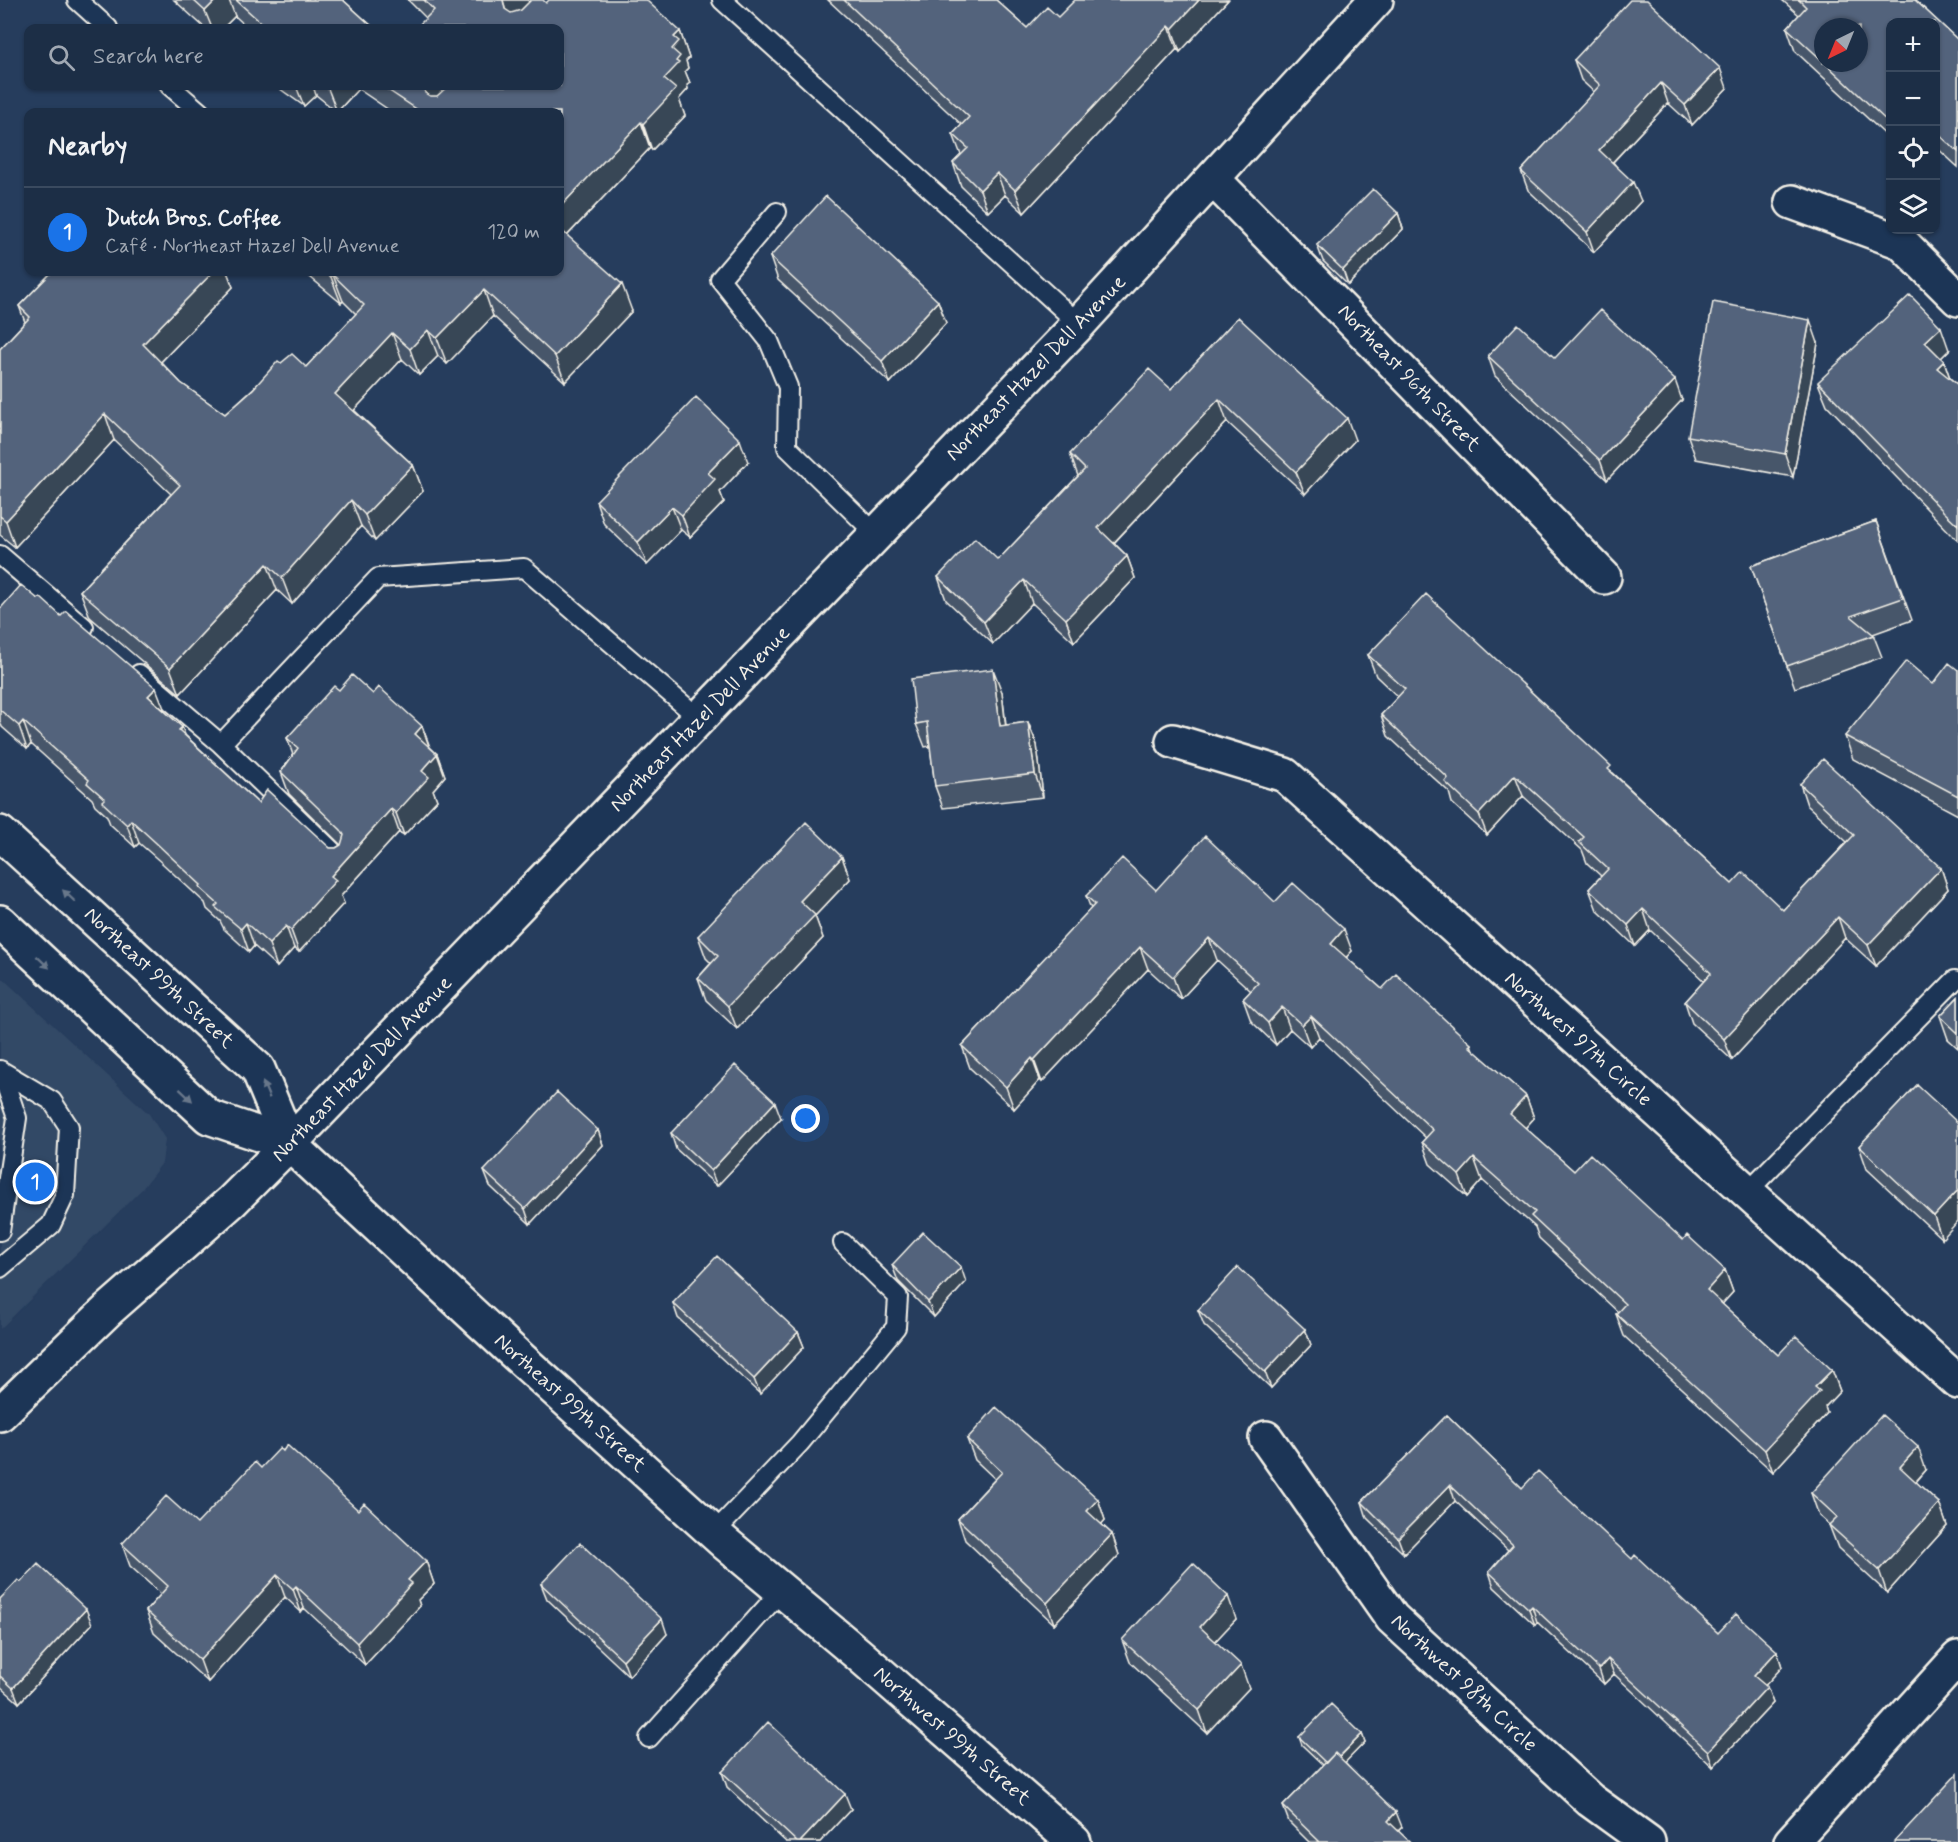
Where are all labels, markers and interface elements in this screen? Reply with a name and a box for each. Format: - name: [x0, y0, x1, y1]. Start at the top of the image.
- north arrow: [1814, 18, 1868, 72]
- map controls: [1886, 18, 1940, 234]
- button: +: [1886, 18, 1940, 72]
- search box: [24, 24, 564, 90]
- icon: search: [45, 41, 78, 74]
- text: Search here: [93, 43, 204, 71]
- button: −: [1886, 72, 1940, 126]
- button: locate: [1886, 126, 1940, 180]
- text: Nearby: [48, 130, 127, 164]
- button: layers: [1886, 180, 1940, 234]
- text: Dutch Bros. Coffee: [105, 205, 281, 233]
- text: 1: [63, 219, 72, 246]
- text: 120 m: [487, 219, 540, 246]
- text: Café · Northeast Hazel Dell Avenue: [105, 233, 400, 260]
- street label: Northeast Hazel Dell Avenue: [940, 269, 1132, 467]
- street label: Northeast 96th Street: [1331, 298, 1487, 458]
- street label: Northeast Hazel Dell Avenue: [604, 620, 796, 818]
- one-way arrow: [62, 890, 77, 903]
- street label: Northeast 99th Street: [78, 901, 241, 1055]
- one-way arrow: [35, 955, 50, 968]
- street label: Northwest 97th Circle: [1498, 965, 1658, 1113]
- street label: Northeast Hazel Dell Avenue: [266, 970, 458, 1168]
- one-way arrow: [261, 1081, 270, 1099]
- one-way arrow: [178, 1088, 193, 1102]
- your location: [791, 1104, 820, 1133]
- pin: 1: [15, 1160, 54, 1204]
- street label: Northeast 99th Street: [488, 1327, 653, 1479]
- street label: Northwest 98th Circle: [1385, 1608, 1543, 1758]
- street label: Northwest 99th Street: [867, 1660, 1037, 1813]

